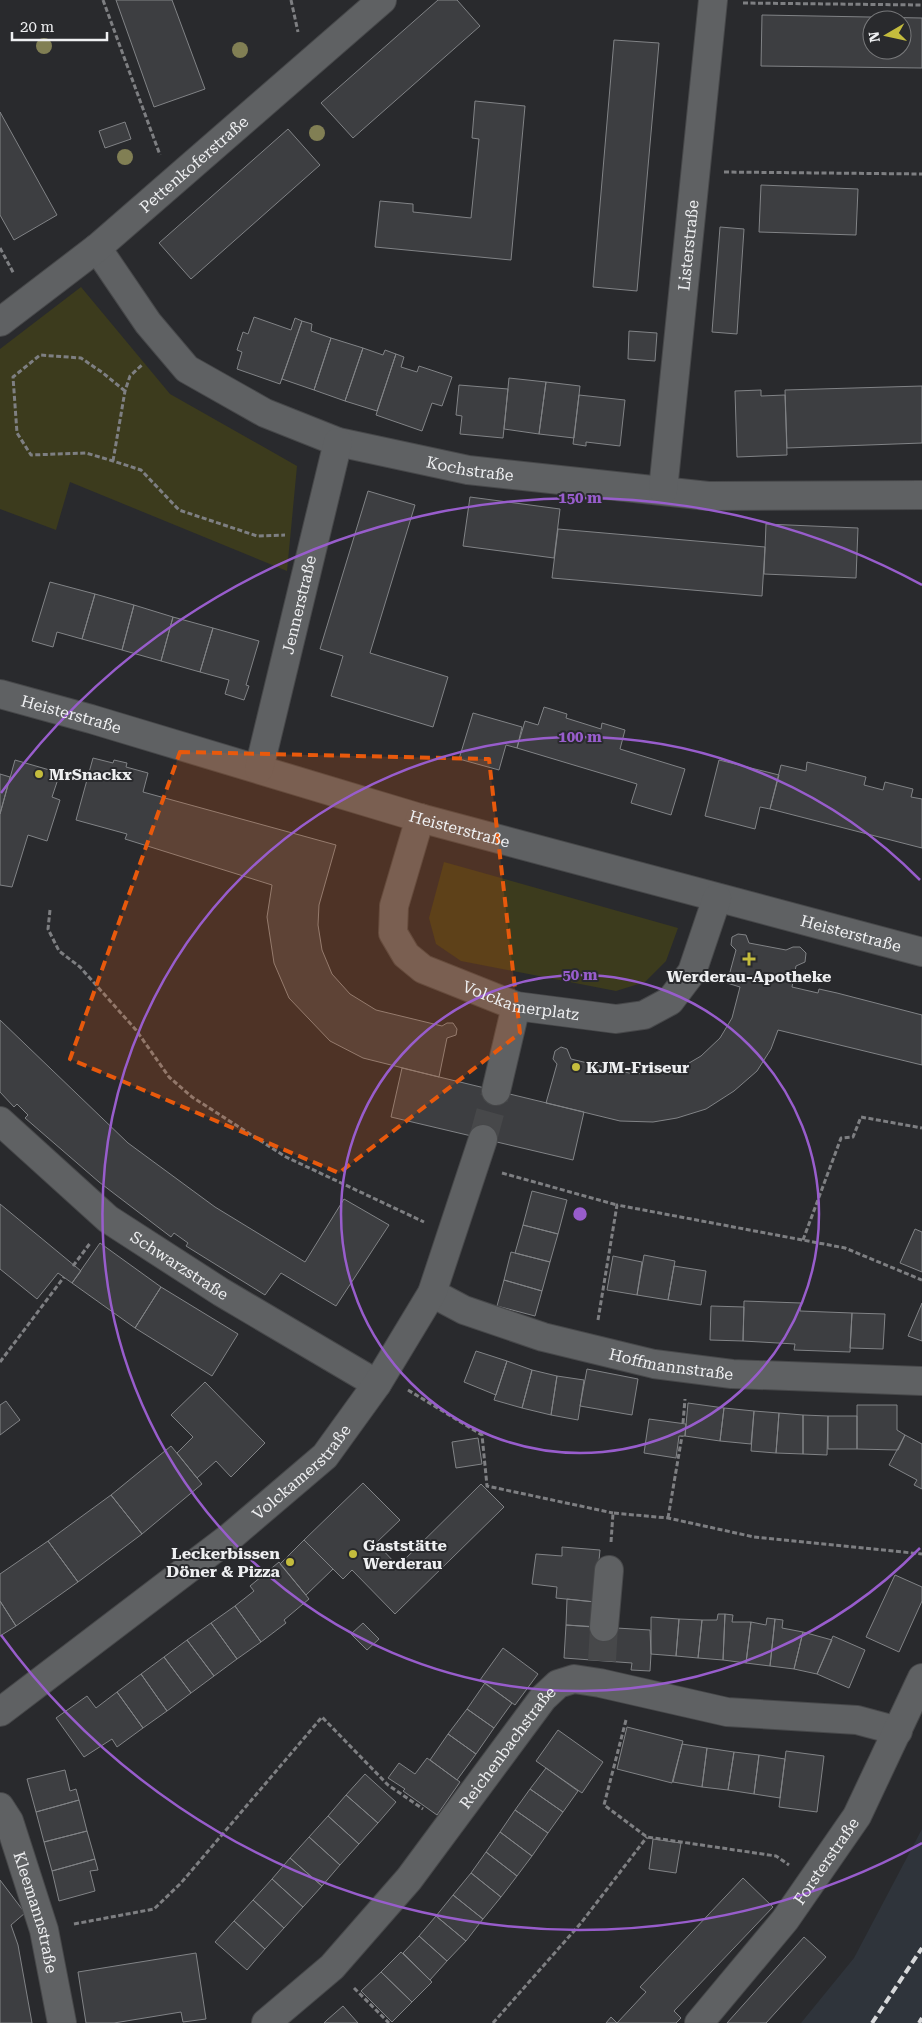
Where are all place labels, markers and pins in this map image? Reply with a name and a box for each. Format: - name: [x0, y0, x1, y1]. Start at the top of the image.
- place label: MrSnackx: [49, 765, 132, 784]
- marker: MrSnackx: [33, 768, 45, 780]
- marker: Werderau-Apotheke: [743, 953, 755, 965]
- place label: Werderau-Apotheke: [667, 967, 832, 986]
- place label: KJM-Friseur: [586, 1058, 689, 1077]
- marker: KJM-Friseur: [570, 1061, 582, 1073]
- centre of rings: [571, 1205, 589, 1223]
- place label: Gaststätte Werderau: [363, 1536, 447, 1573]
- place label: Leckerbissen Döner & Pizza: [166, 1544, 281, 1581]
- marker: Gaststätte Werderau: [347, 1548, 359, 1560]
- marker: Leckerbissen Döner & Pizza: [284, 1556, 296, 1568]

